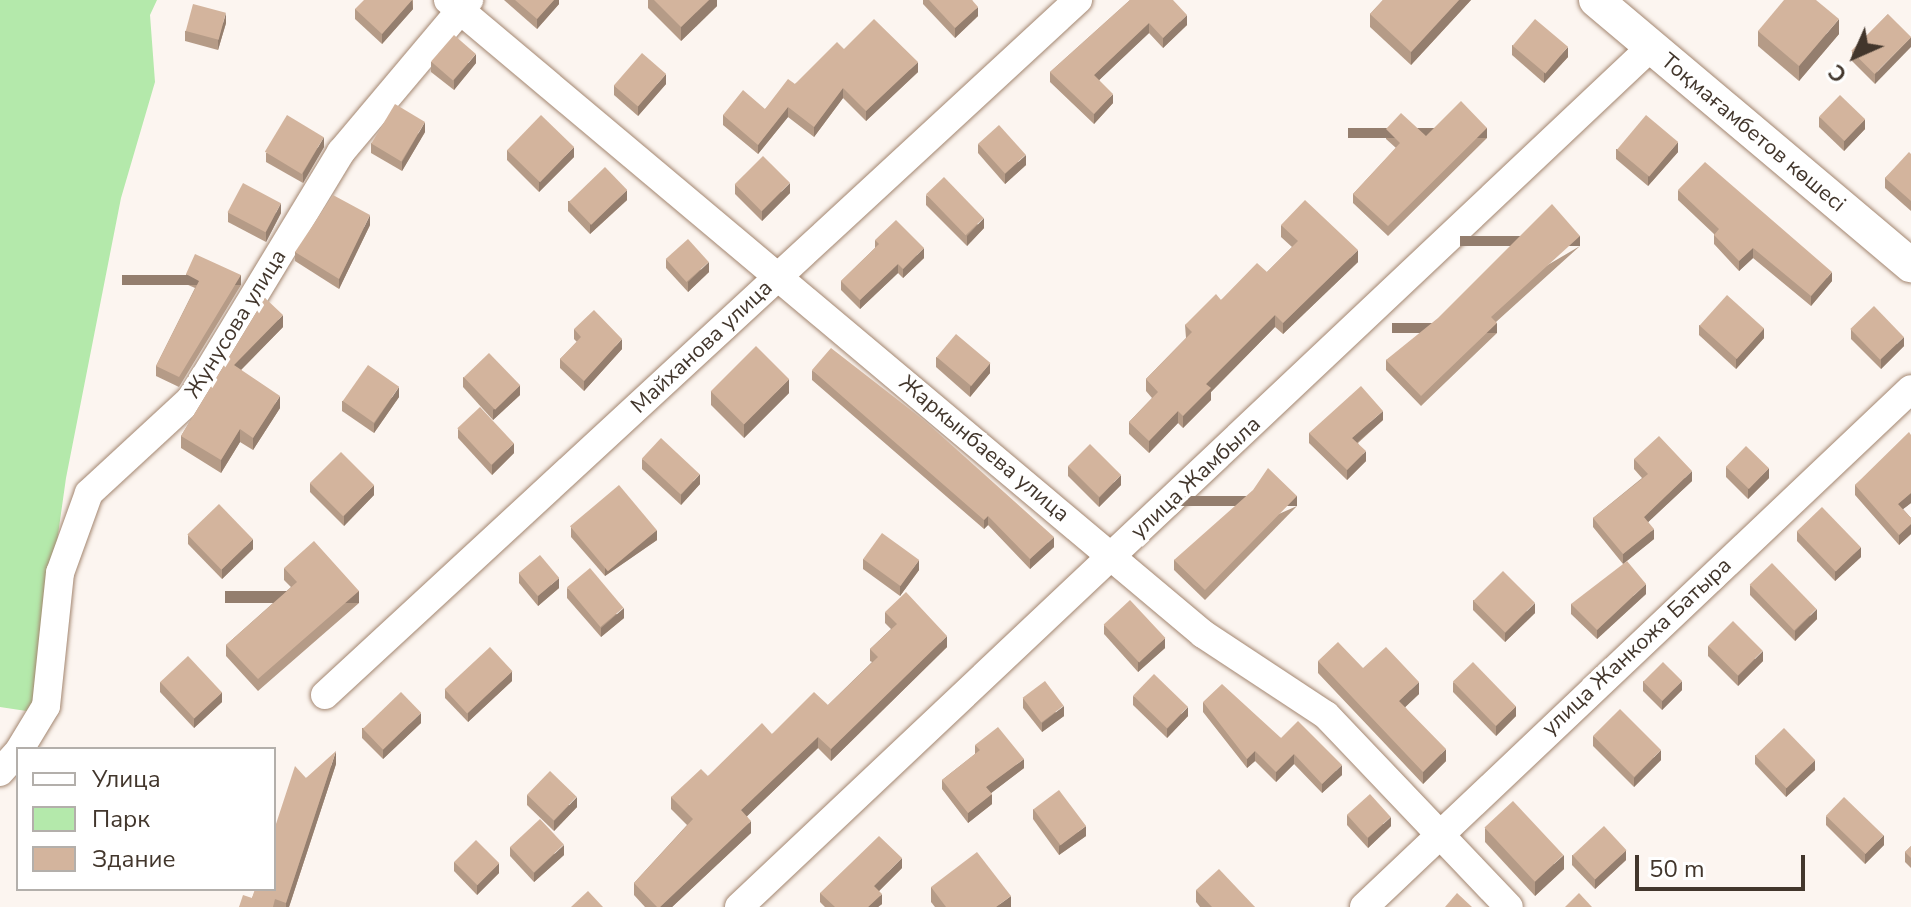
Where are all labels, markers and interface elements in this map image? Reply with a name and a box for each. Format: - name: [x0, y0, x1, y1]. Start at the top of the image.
- north arrow: [1815, 16, 1895, 96]
- street label: Тоқмағамбетов көшесі: [1655, 48, 1851, 218]
- text: С: [1822, 57, 1854, 89]
- street label: Жунусова улица: [180, 245, 292, 403]
- street label: Майханова улица: [626, 275, 778, 419]
- street label: Жаркынбаева улица: [894, 370, 1074, 528]
- street label: улица Жамбыла: [1126, 411, 1266, 545]
- street label: улица Жанкожа Батыра: [1537, 552, 1737, 742]
- legend: [16, 747, 276, 891]
- text: Улица: [92, 763, 161, 795]
- text: Парк: [92, 803, 150, 835]
- scale bar: [1639, 839, 1809, 889]
- text: Здание: [92, 843, 176, 875]
- text: 50 m: [1649, 853, 1705, 885]

